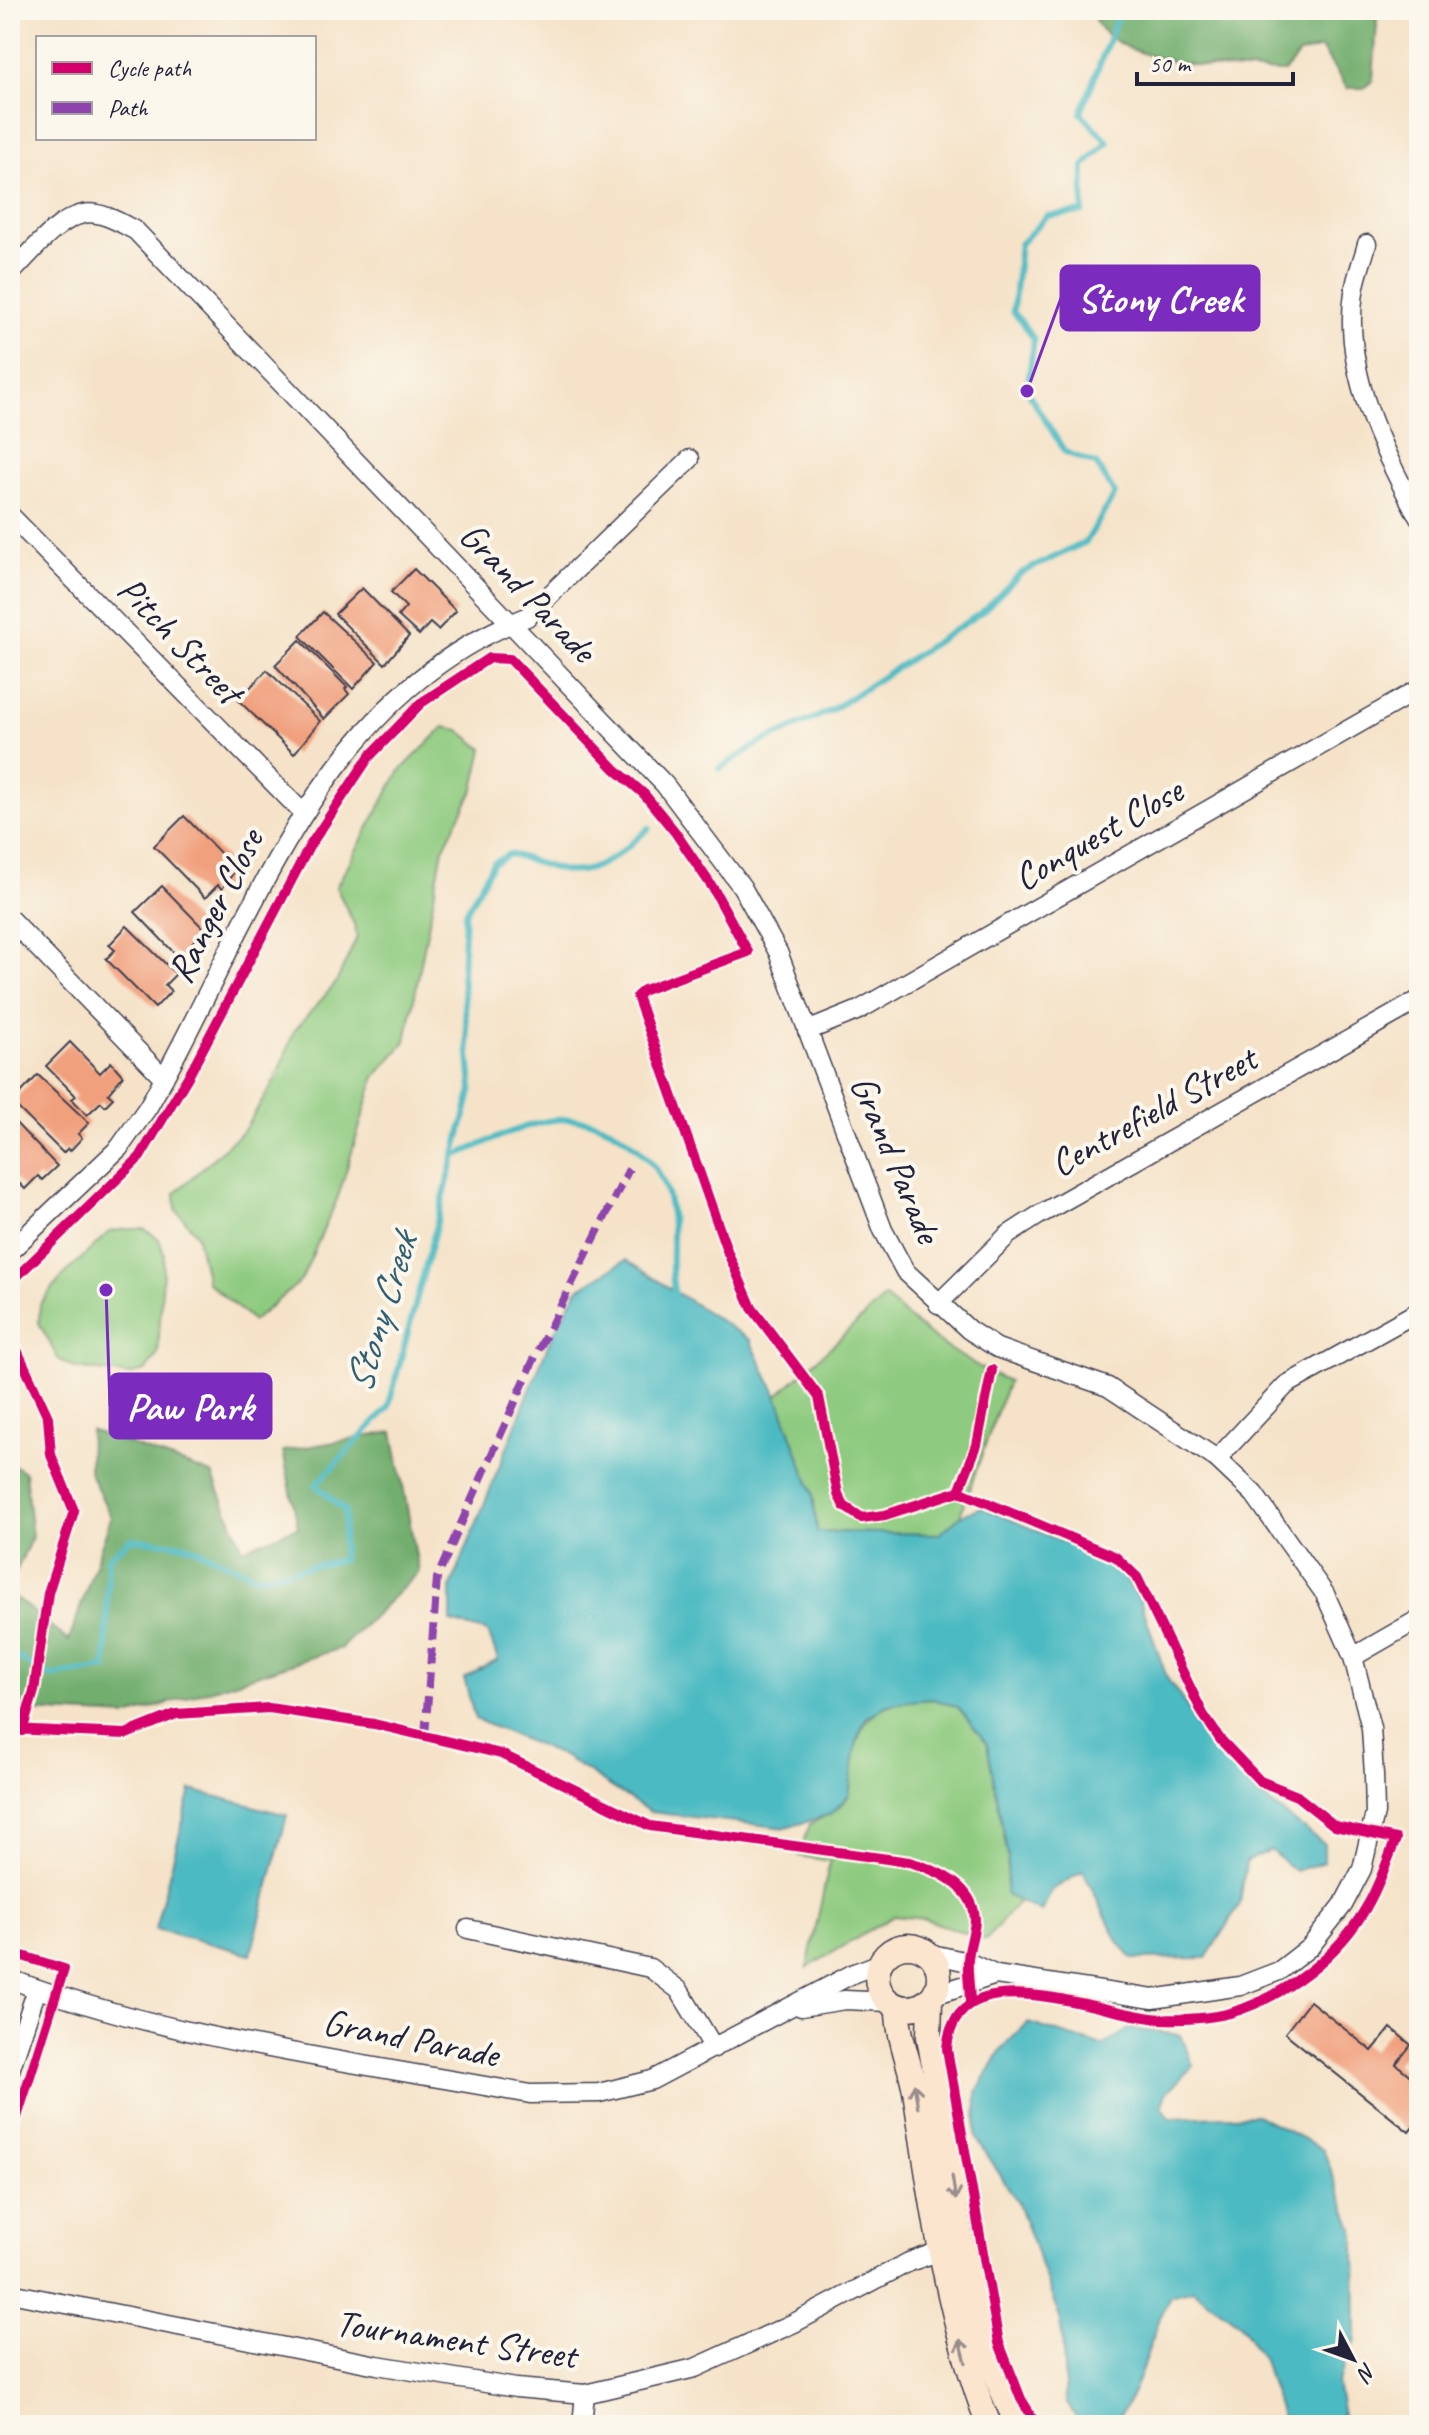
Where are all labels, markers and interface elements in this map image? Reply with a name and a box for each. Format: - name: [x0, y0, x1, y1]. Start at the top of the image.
- legend: [36, 36, 316, 140]
- scale bar: [1137, 36, 1293, 86]
- text: 50 m: [1149, 49, 1192, 79]
- text: Cycle path: [108, 53, 192, 83]
- text: Path: [108, 93, 149, 123]
- callout: Stony Creek: [1061, 266, 1259, 330]
- text: Stony Creek: [1077, 274, 1246, 324]
- street label: Grand Parade: [450, 512, 608, 674]
- street label: Pitch Street: [108, 566, 256, 718]
- street label: Conquest Close: [1005, 766, 1193, 901]
- street label: Ranger Close: [156, 819, 275, 990]
- street label: Centrefield Street: [1042, 1033, 1267, 1187]
- street label: Grand Parade: [840, 1068, 953, 1252]
- water label: Stony Creek: [333, 1222, 431, 1398]
- callout: Paw Park: [110, 1374, 271, 1438]
- text: Paw Park: [126, 1382, 257, 1432]
- street label: Grand Parade: [320, 1998, 505, 2078]
- one-way arrow: [907, 2084, 922, 2109]
- one-way arrow: [947, 2174, 962, 2200]
- street label: Tournament Street: [333, 2299, 583, 2380]
- north arrow: [1313, 2319, 1393, 2399]
- one-way arrow: [955, 2339, 970, 2365]
- text: N: [1350, 2357, 1382, 2388]

